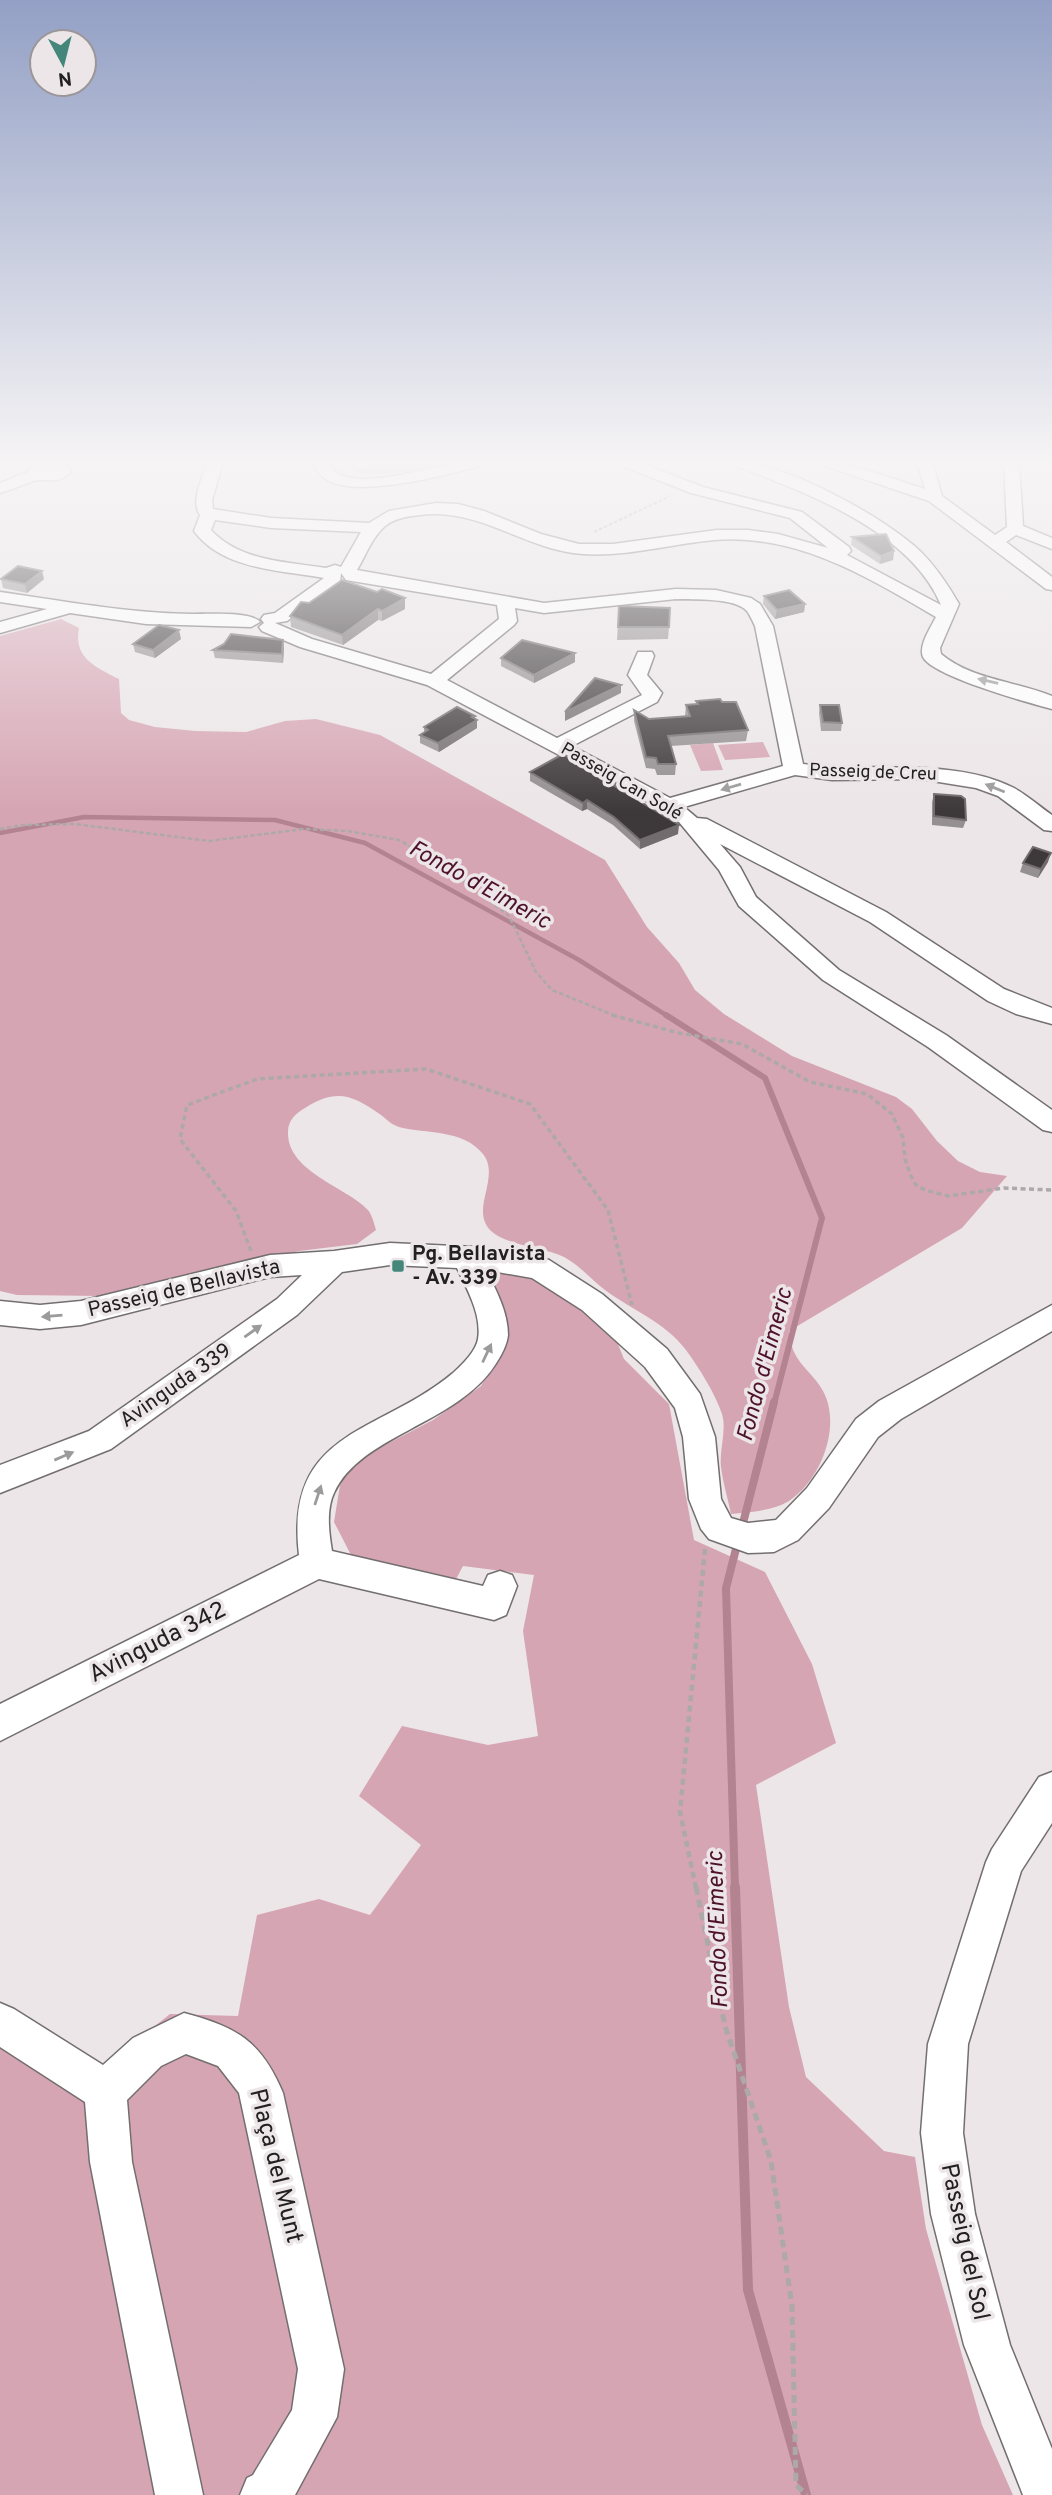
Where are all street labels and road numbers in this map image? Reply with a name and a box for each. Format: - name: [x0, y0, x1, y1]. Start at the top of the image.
- street label: Passeig Can Solé: [556, 738, 686, 826]
- street label: Passeig de Creu: [809, 759, 937, 787]
- street label: Passeig de Bellavista: [85, 1254, 283, 1324]
- street label: Avinguda 339: [115, 1338, 237, 1434]
- street label: Avinguda 342: [84, 1596, 232, 1690]
- street label: Plaça del Munt: [241, 2086, 309, 2246]
- street label: Passeig del Sol: [933, 2161, 995, 2323]

